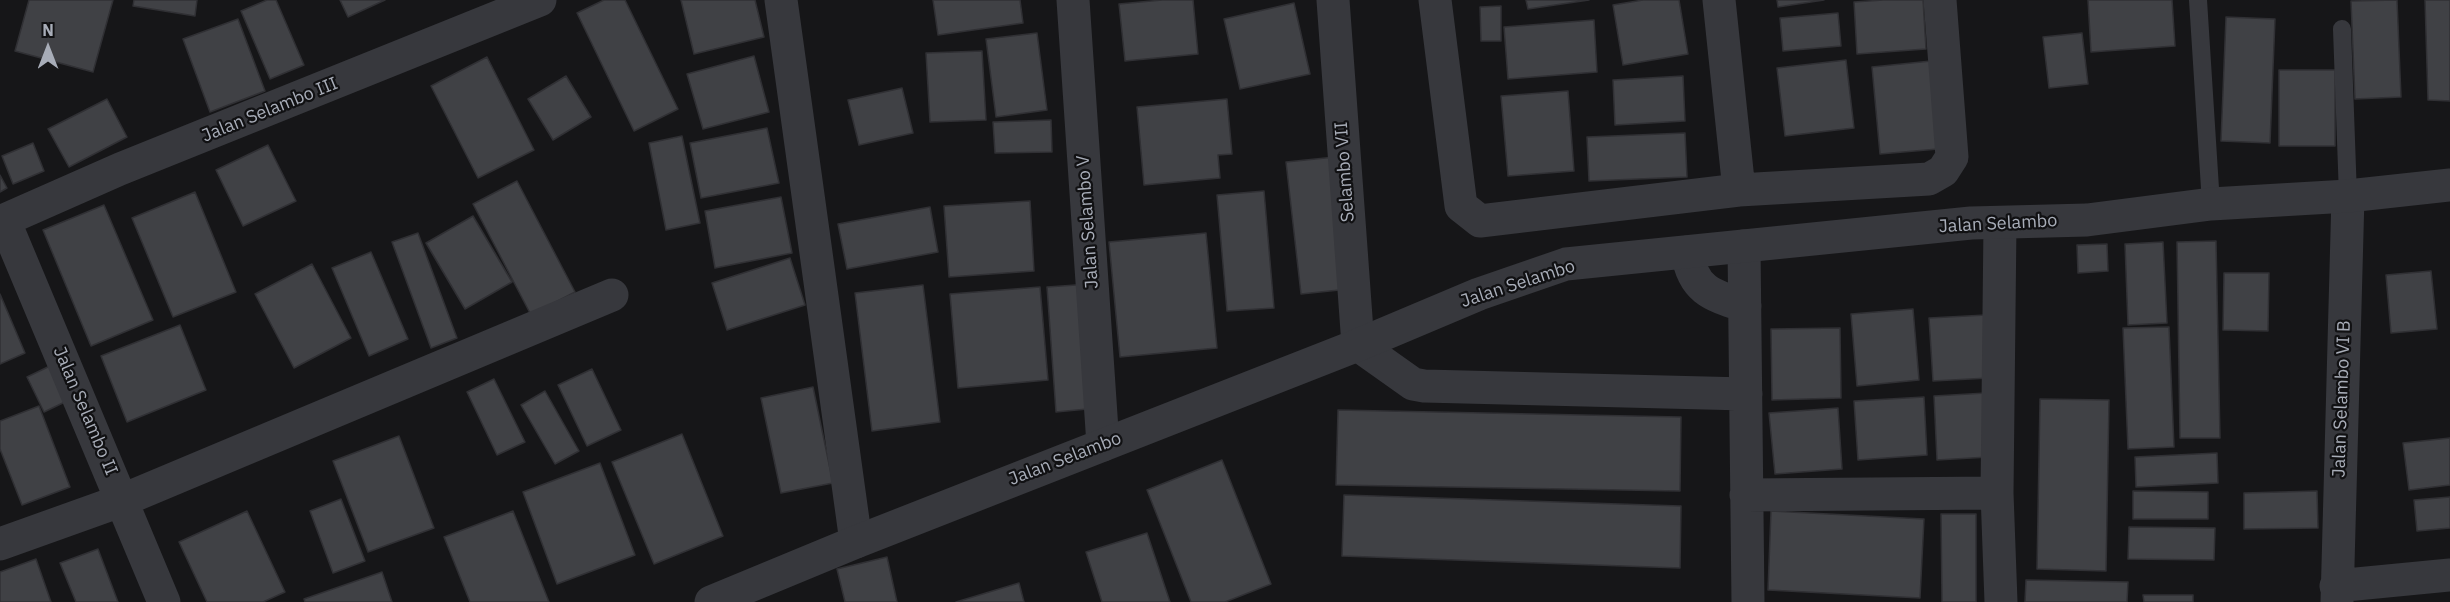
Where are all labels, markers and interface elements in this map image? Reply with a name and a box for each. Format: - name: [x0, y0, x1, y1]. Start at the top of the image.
- north arrow: [18, 18, 78, 78]
- text: N: [42, 20, 54, 40]
- street label: Jalan Selambo III: [199, 73, 341, 147]
- street label: Selambo VII: [1331, 121, 1359, 223]
- street label: Jalan Selambo V: [1073, 154, 1103, 290]
- street label: Jalan Selambo: [1938, 210, 2058, 238]
- street label: Jalan Selambo: [1458, 255, 1578, 313]
- street label: Jalan Selambo VI B: [2328, 320, 2356, 478]
- street label: Jalan Selambo II: [48, 343, 122, 479]
- street label: Jalan Selambo: [1006, 428, 1124, 490]

